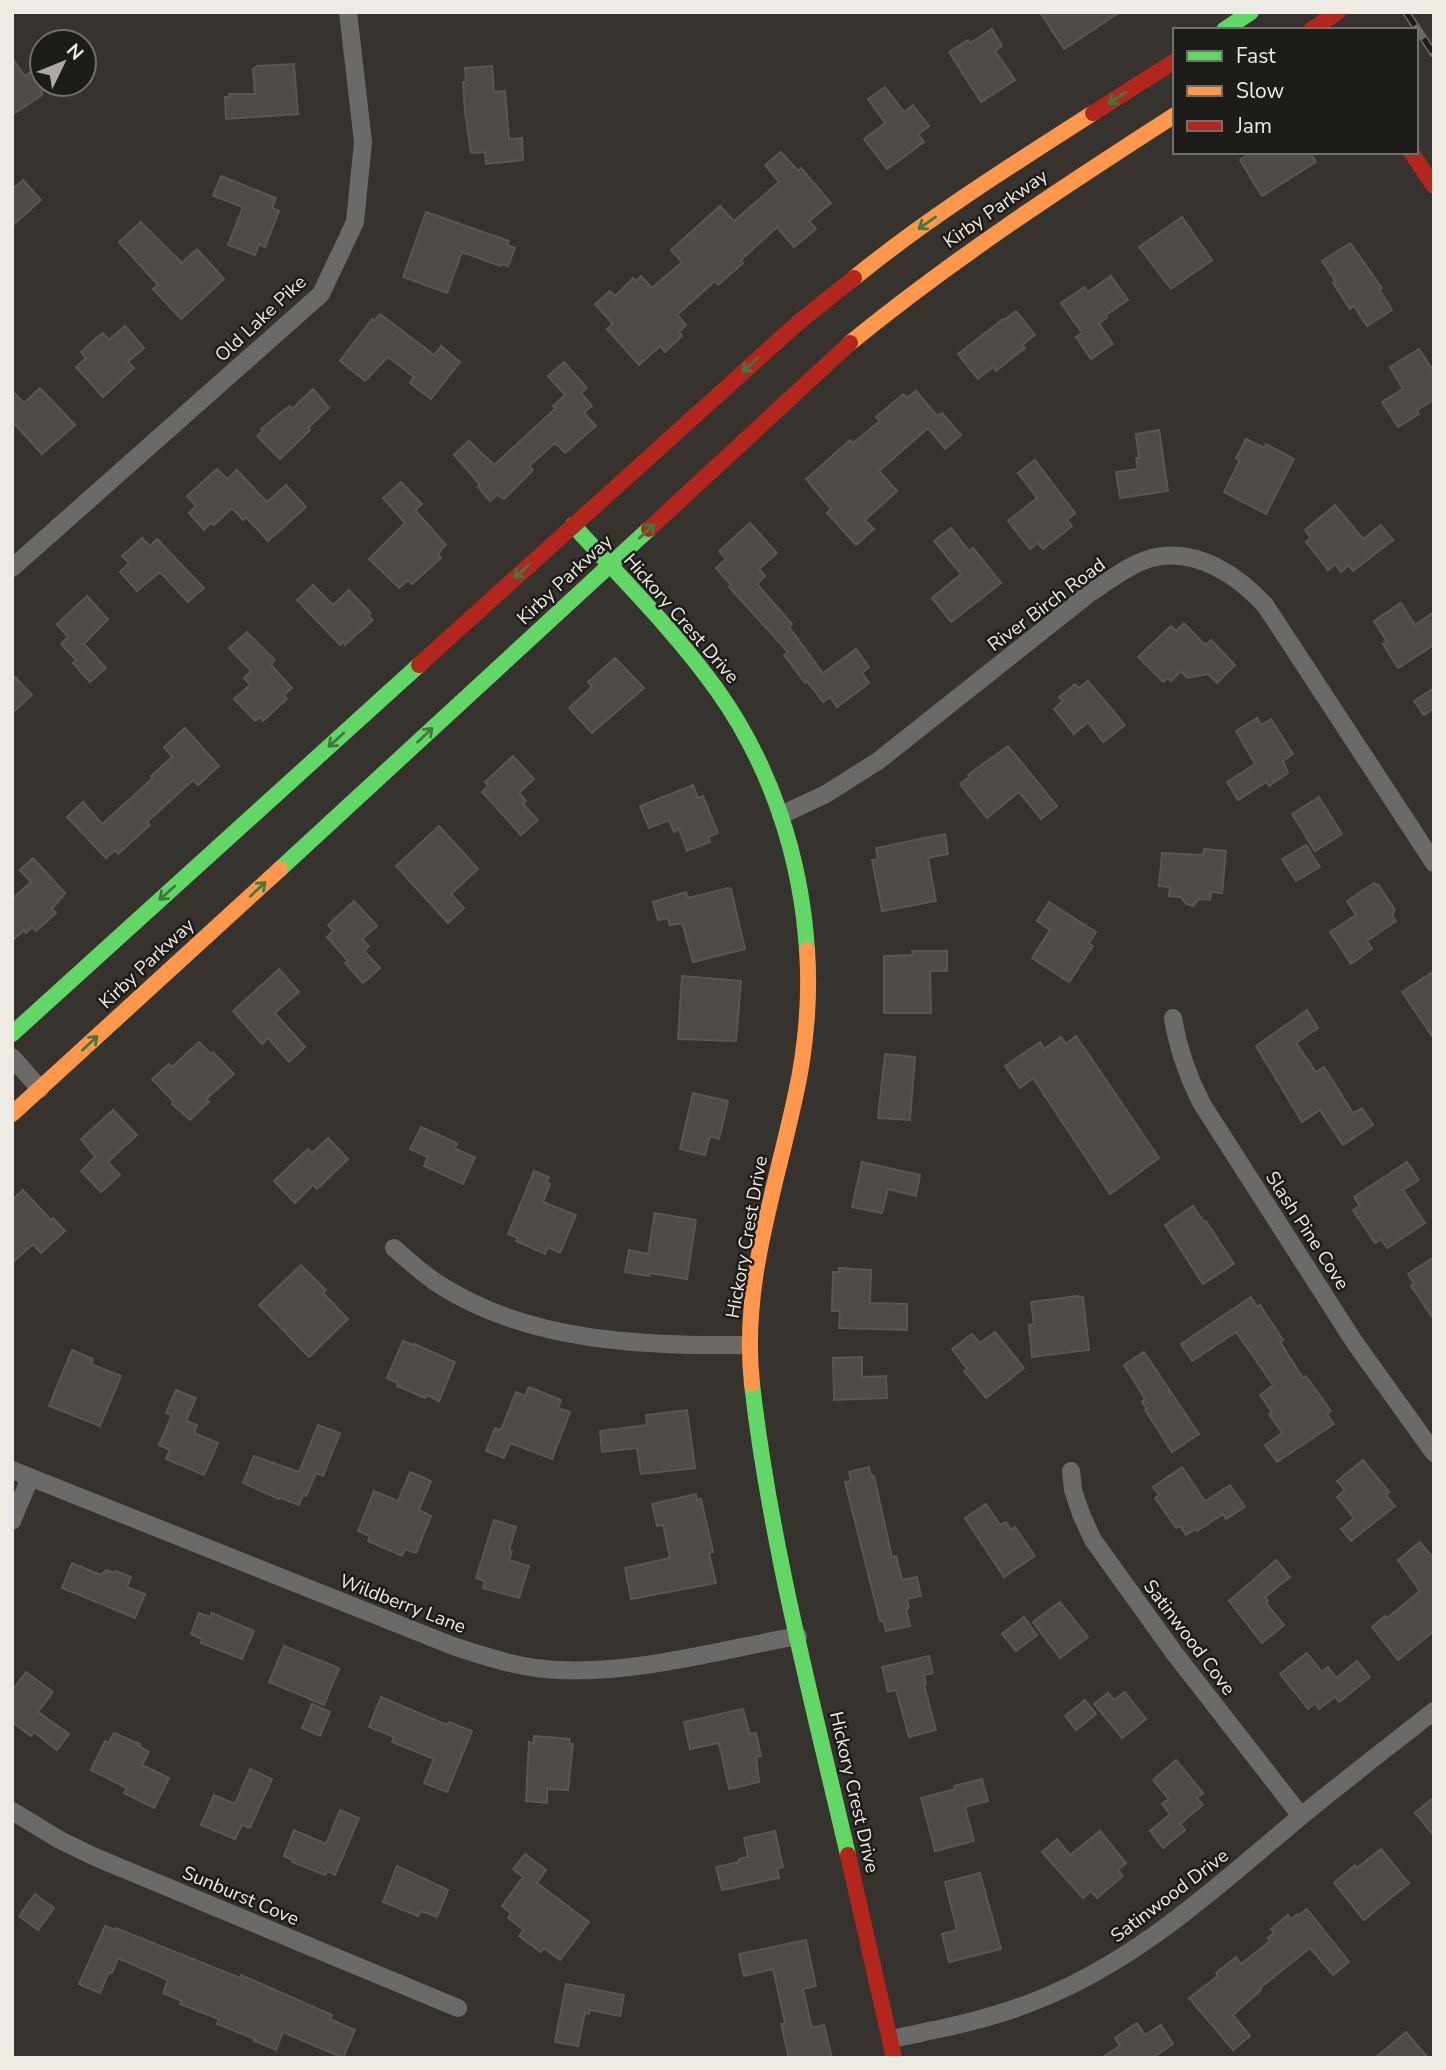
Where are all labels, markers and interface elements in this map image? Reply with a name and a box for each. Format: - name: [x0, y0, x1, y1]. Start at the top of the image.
- north arrow: [28, 28, 98, 98]
- legend: [1173, 28, 1418, 154]
- text: N: [60, 38, 89, 66]
- text: Fast: [1236, 42, 1276, 70]
- text: Slow: [1236, 77, 1285, 105]
- one-way arrow: [1108, 91, 1128, 105]
- text: Jam: [1235, 112, 1272, 140]
- street label: Kirby Parkway: [938, 163, 1053, 254]
- one-way arrow: [918, 216, 938, 230]
- street label: Old Lake Pike: [209, 269, 312, 368]
- one-way arrow: [742, 357, 759, 374]
- one-way arrow: [638, 523, 655, 540]
- street label: Kirby Parkway: [511, 529, 618, 631]
- street label: Hickory Crest Drive: [617, 548, 745, 689]
- street label: River Birch Road: [982, 552, 1111, 658]
- one-way arrow: [513, 563, 531, 579]
- one-way arrow: [416, 727, 434, 743]
- one-way arrow: [328, 732, 345, 749]
- one-way arrow: [249, 880, 266, 897]
- one-way arrow: [159, 885, 176, 902]
- street label: Kirby Parkway: [93, 913, 200, 1015]
- one-way arrow: [81, 1034, 98, 1051]
- street label: Hickory Crest Drive: [720, 1154, 774, 1321]
- street label: Slash Pine Cove: [1259, 1166, 1355, 1295]
- street label: Wildberry Lane: [336, 1568, 469, 1640]
- street label: Satinwood Cove: [1137, 1574, 1241, 1701]
- street label: Hickory Crest Drive: [823, 1709, 885, 1875]
- street label: Satinwood Drive: [1105, 1843, 1234, 1949]
- street label: Sunburst Cove: [178, 1860, 303, 1932]

